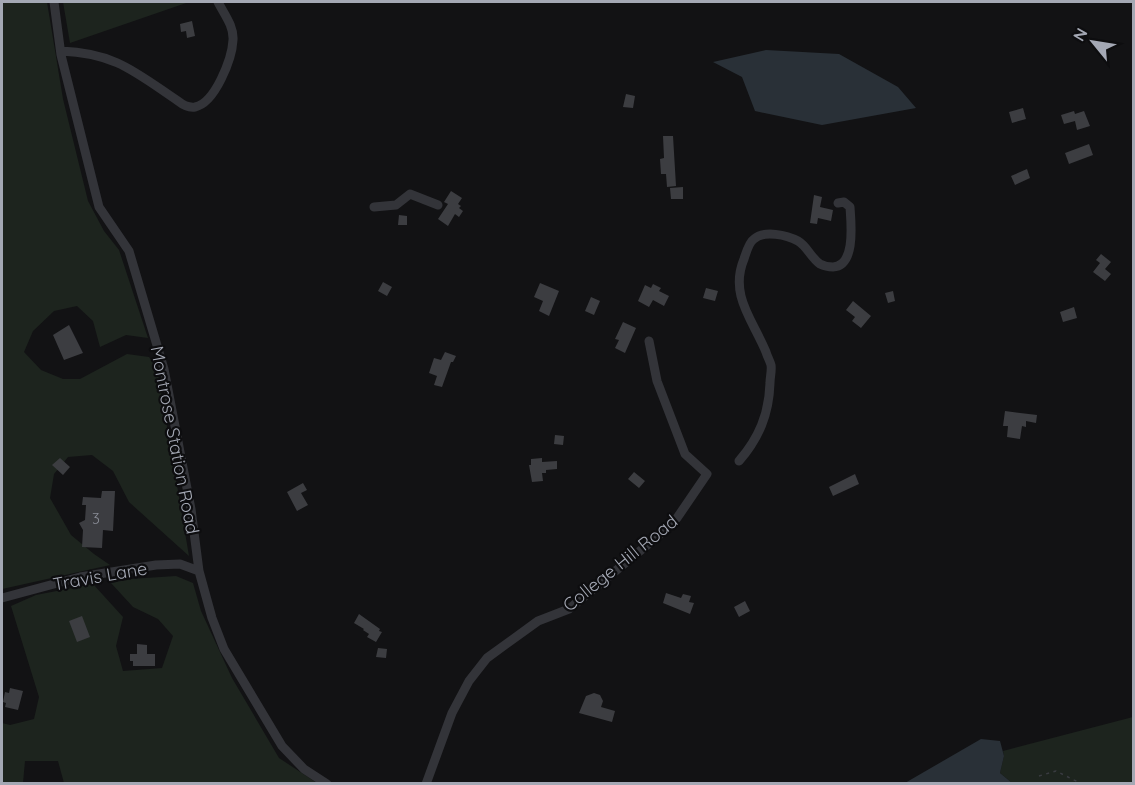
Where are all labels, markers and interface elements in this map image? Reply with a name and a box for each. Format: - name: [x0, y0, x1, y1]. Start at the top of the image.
- north arrow: [1063, 12, 1123, 72]
- text: N: [1068, 24, 1092, 45]
- street label: Montrose Station Road: [145, 344, 205, 536]
- house number: 3: [92, 509, 100, 528]
- street label: College Hill Road: [558, 510, 682, 616]
- street label: Travis Lane: [51, 556, 149, 596]

